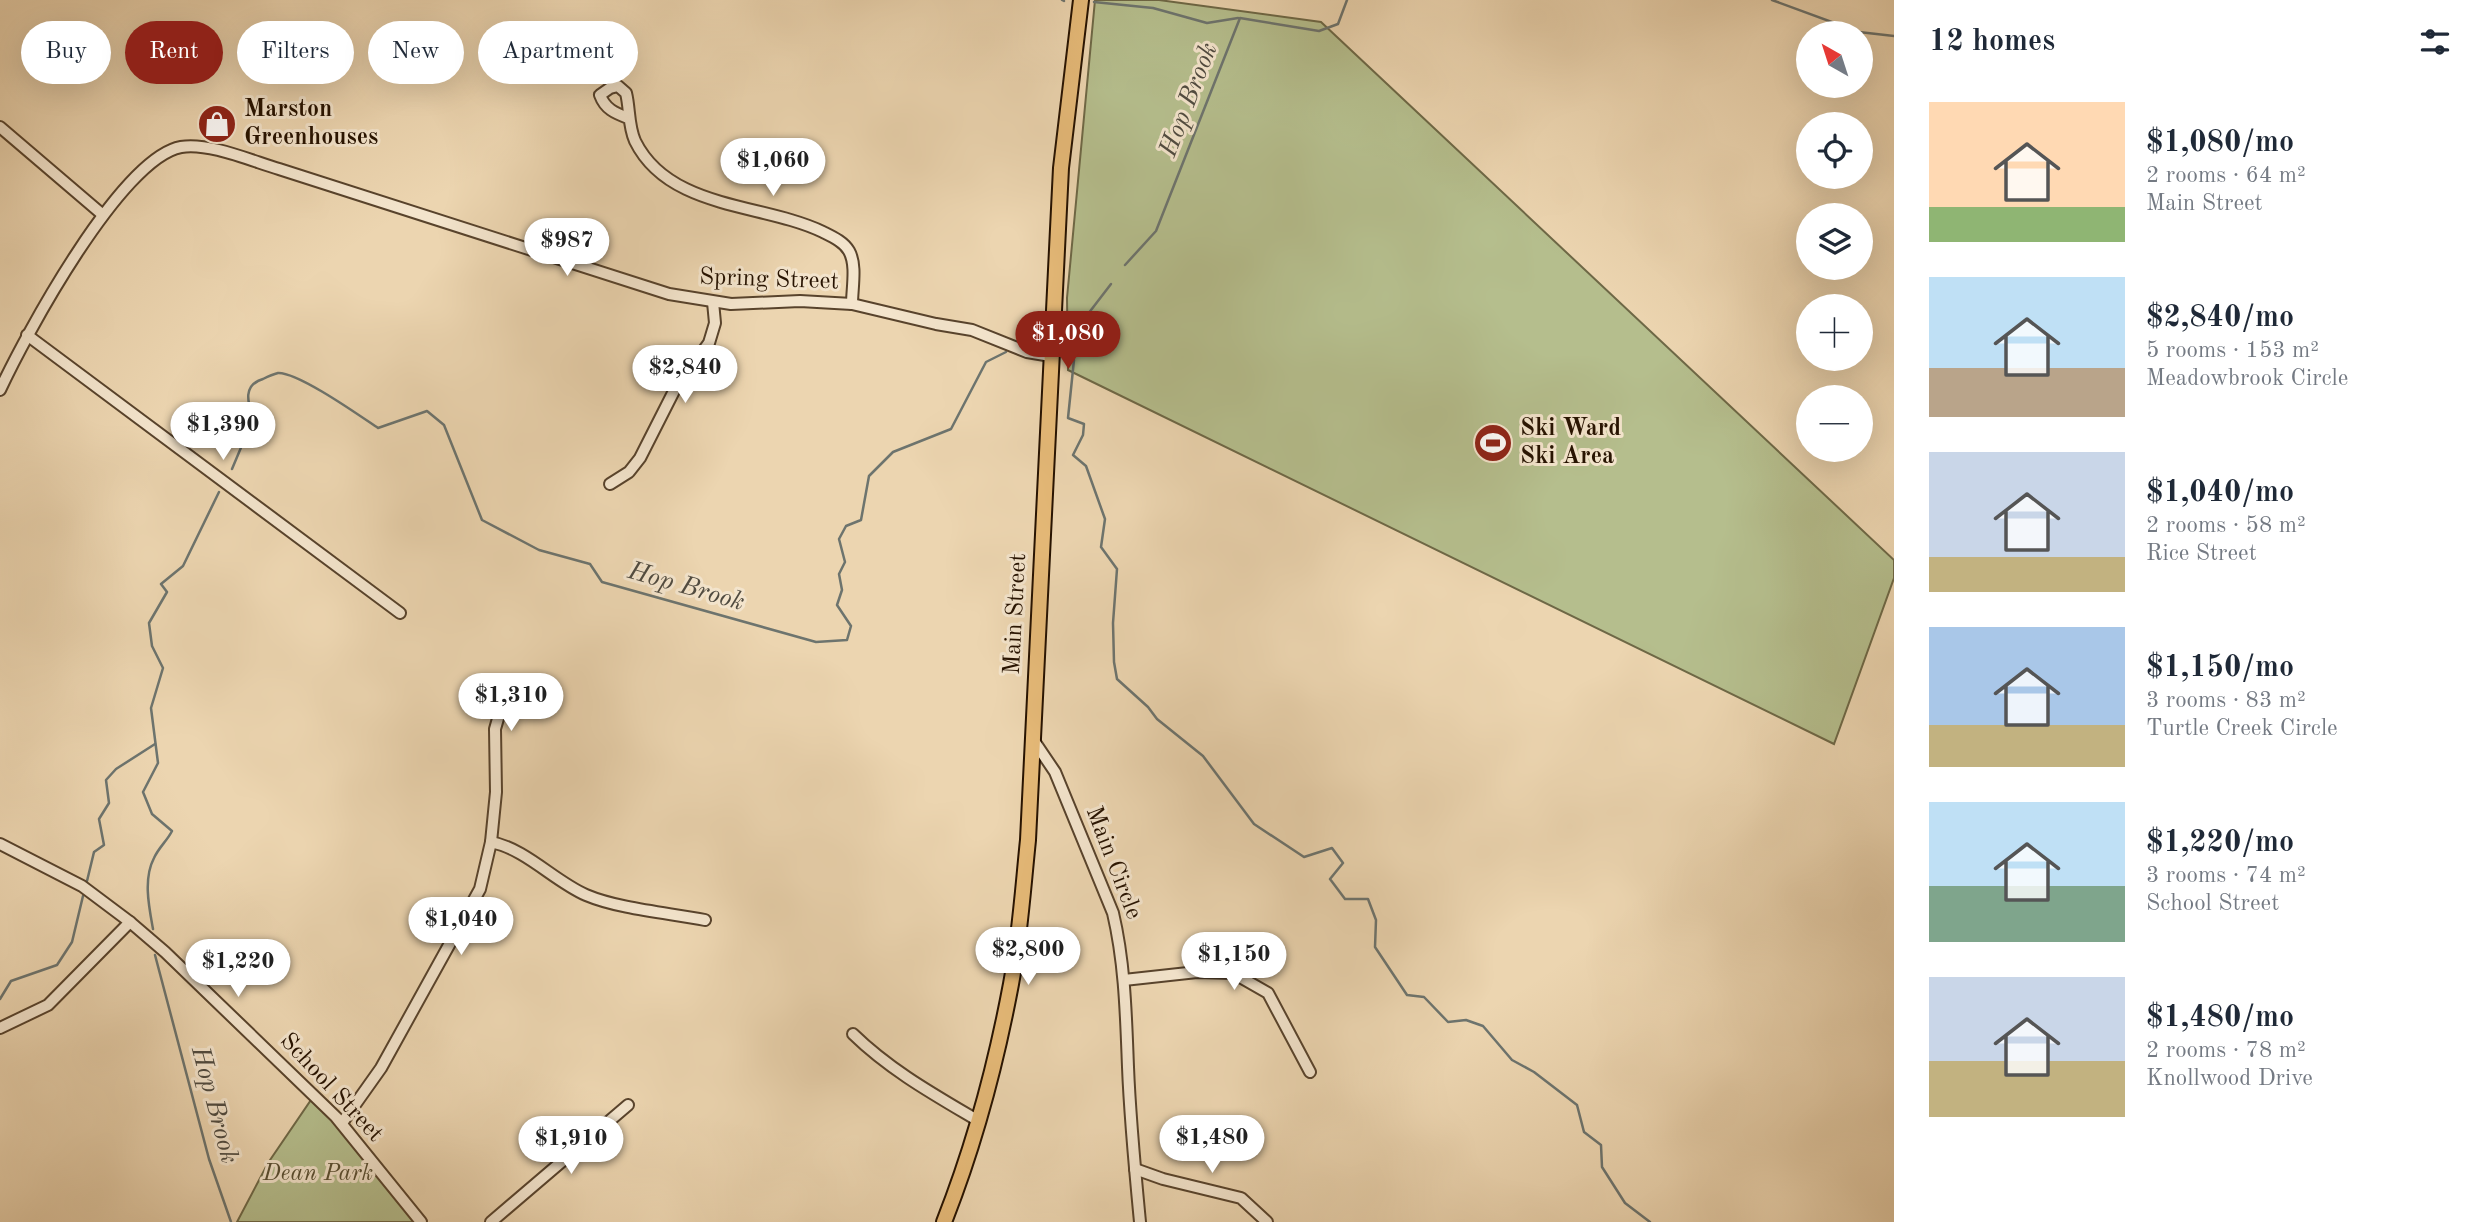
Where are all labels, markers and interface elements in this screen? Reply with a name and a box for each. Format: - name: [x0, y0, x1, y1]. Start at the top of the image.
- chip: Buy: [21, 21, 111, 84]
- chip: Rent: [125, 21, 223, 84]
- chip: Filters: [237, 21, 354, 84]
- chip: New: [368, 21, 464, 84]
- chip: Apartment: [478, 21, 638, 84]
- north arrow: [1796, 21, 1872, 98]
- map controls: [1796, 21, 1873, 462]
- icon: filters: [2416, 23, 2454, 61]
- text: 12 homes: [1929, 27, 2055, 57]
- water label: Hop Brook: [1155, 39, 1223, 162]
- place label: Marston Greenhouses: [244, 98, 378, 150]
- shop icon: Marston Greenhouses: [196, 103, 238, 145]
- button: locate: [1796, 112, 1873, 189]
- text: $1,080/mo: [2146, 128, 2294, 158]
- icon: home: [1985, 130, 2069, 214]
- pin: $1,060: [716, 138, 830, 198]
- text: $1,060: [736, 149, 810, 172]
- text: 2 rooms · 64 m²: [2146, 164, 2306, 187]
- text: Main Street: [2146, 192, 2263, 215]
- button: layers: [1796, 203, 1873, 280]
- pin: $987: [526, 218, 608, 278]
- text: $987: [540, 229, 594, 252]
- street label: Spring Street: [699, 266, 839, 294]
- button: +: [1796, 294, 1873, 371]
- text: $2,840/mo: [2146, 303, 2294, 333]
- icon: home: [1985, 305, 2069, 389]
- pin: $1,080: [1011, 312, 1125, 371]
- text: $1,080: [1031, 322, 1105, 345]
- text: 5 rooms · 153 m²: [2146, 339, 2319, 362]
- pin: $2,840: [628, 346, 742, 405]
- text: $2,840: [648, 356, 722, 379]
- text: Meadowbrook Circle: [2146, 367, 2348, 390]
- button: −: [1796, 385, 1873, 462]
- pin: $1,390: [166, 402, 280, 462]
- text: $1,390: [186, 413, 260, 436]
- place label: Ski Ward Ski Area: [1520, 417, 1621, 469]
- sports icon: Ski Ward Ski Area: [1472, 422, 1514, 464]
- text: $1,040/mo: [2146, 478, 2294, 508]
- icon: home: [1985, 480, 2069, 564]
- text: 2 rooms · 58 m²: [2146, 514, 2306, 537]
- text: Rice Street: [2146, 542, 2257, 565]
- street label: Main Street: [1001, 553, 1031, 675]
- water label: Hop Brook: [624, 558, 747, 616]
- text: $1,150/mo: [2146, 653, 2294, 683]
- icon: home: [1985, 655, 2069, 739]
- pin: $1,310: [454, 674, 568, 733]
- text: $1,310: [474, 684, 548, 707]
- text: 3 rooms · 83 m²: [2146, 689, 2306, 712]
- text: Turtle Creek Circle: [2146, 717, 2338, 740]
- street label: Main Circle: [1081, 803, 1145, 923]
- text: $1,220/mo: [2146, 828, 2294, 858]
- icon: home: [1985, 830, 2069, 914]
- text: 3 rooms · 74 m²: [2146, 864, 2306, 887]
- text: School Street: [2146, 892, 2279, 915]
- pin: $1,040: [404, 898, 518, 957]
- text: $1,040: [424, 908, 498, 931]
- pin: $2,800: [971, 928, 1085, 987]
- pin: $1,150: [1177, 932, 1291, 992]
- text: $2,800: [991, 938, 1065, 961]
- pin: $1,220: [181, 940, 295, 999]
- text: $1,150: [1197, 943, 1271, 966]
- text: $1,220: [201, 950, 275, 973]
- text: $1,480/mo: [2146, 1003, 2294, 1033]
- icon: home: [1985, 1005, 2069, 1089]
- street label: School Street: [275, 1029, 387, 1147]
- text: 2 rooms · 78 m²: [2146, 1039, 2306, 1062]
- water label: Hop Brook: [186, 1043, 242, 1166]
- text: Knollwood Drive: [2146, 1067, 2313, 1090]
- pin: $1,910: [514, 1116, 628, 1176]
- pin: $1,480: [1155, 1116, 1269, 1175]
- text: $1,480: [1175, 1126, 1249, 1149]
- text: $1,910: [534, 1127, 608, 1150]
- park label: Dean Park: [262, 1162, 373, 1186]

